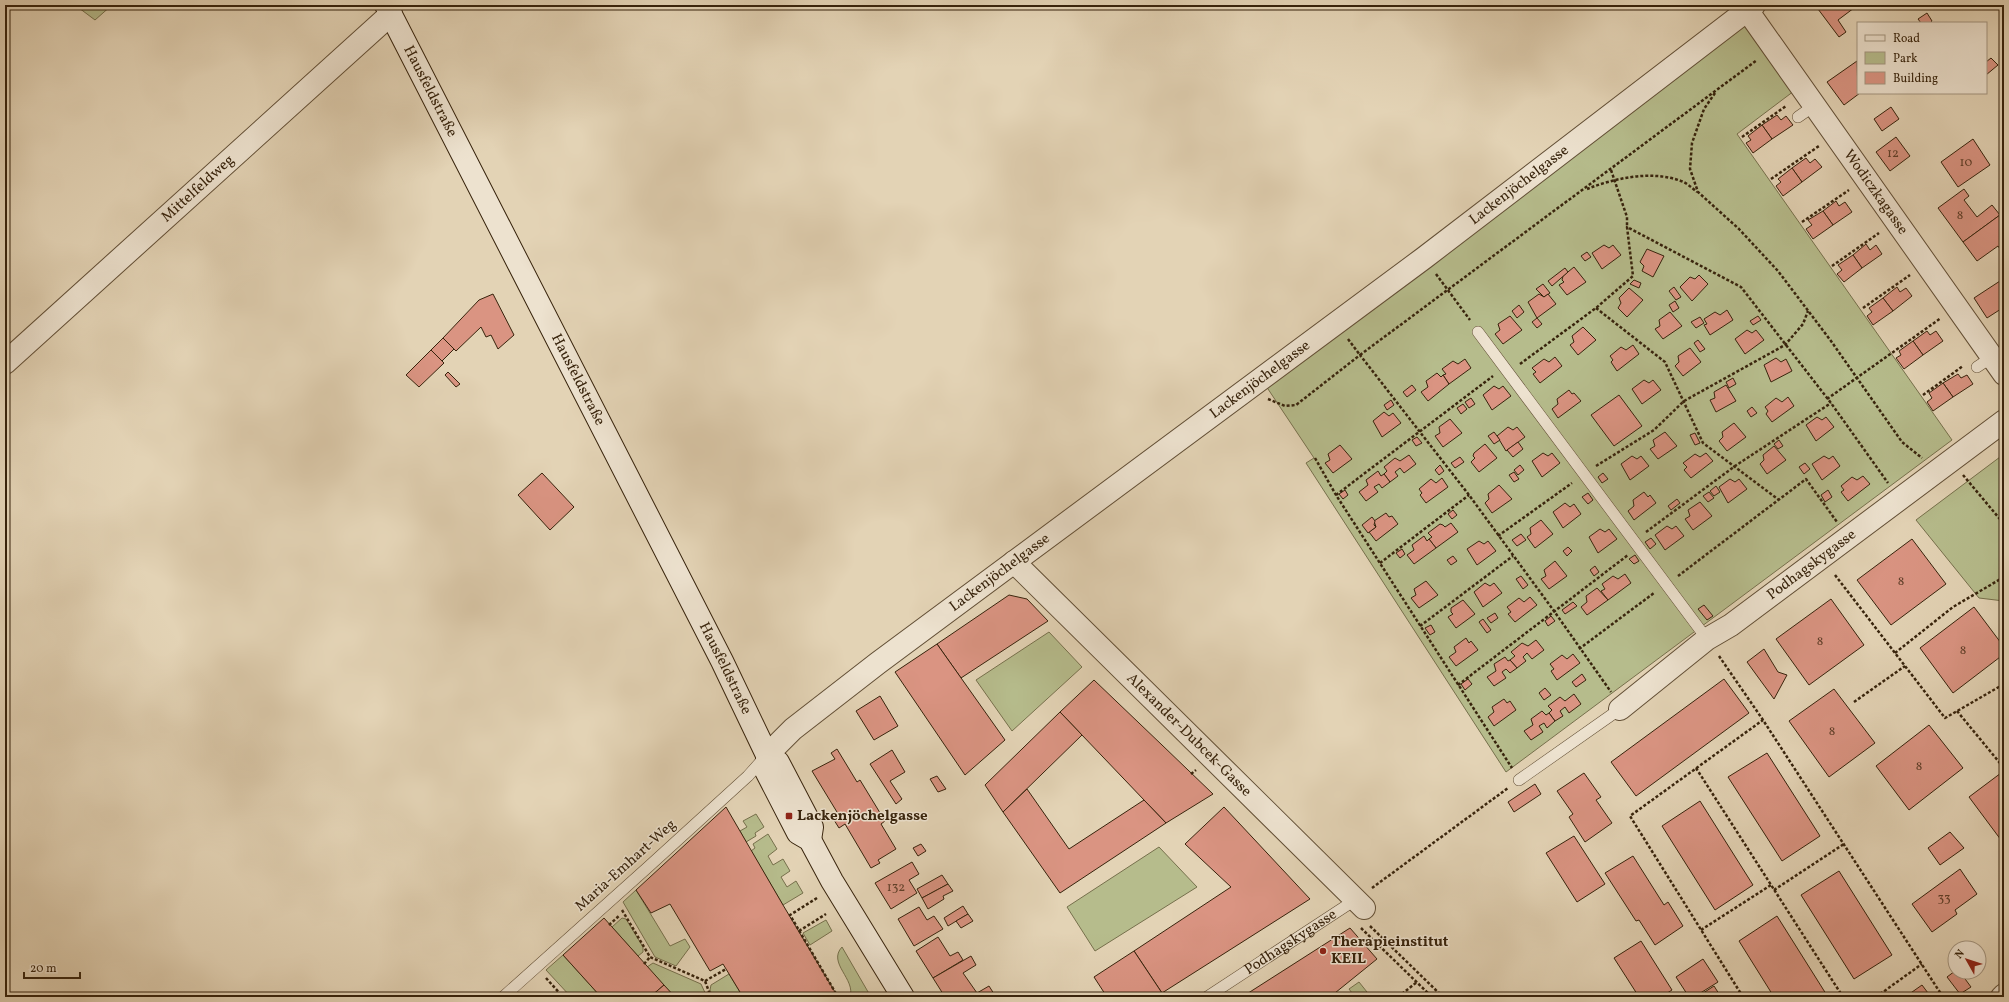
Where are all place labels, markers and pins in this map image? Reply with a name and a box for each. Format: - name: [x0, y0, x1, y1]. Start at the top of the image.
- place label: Lackenjöchelgasse: [797, 806, 928, 827]
- marker: Lackenjöchelgasse: [784, 811, 794, 821]
- place label: Therapieinstitut KEIL: [1331, 932, 1449, 970]
- marker: Therapieinstitut KEIL: [1318, 946, 1328, 956]

